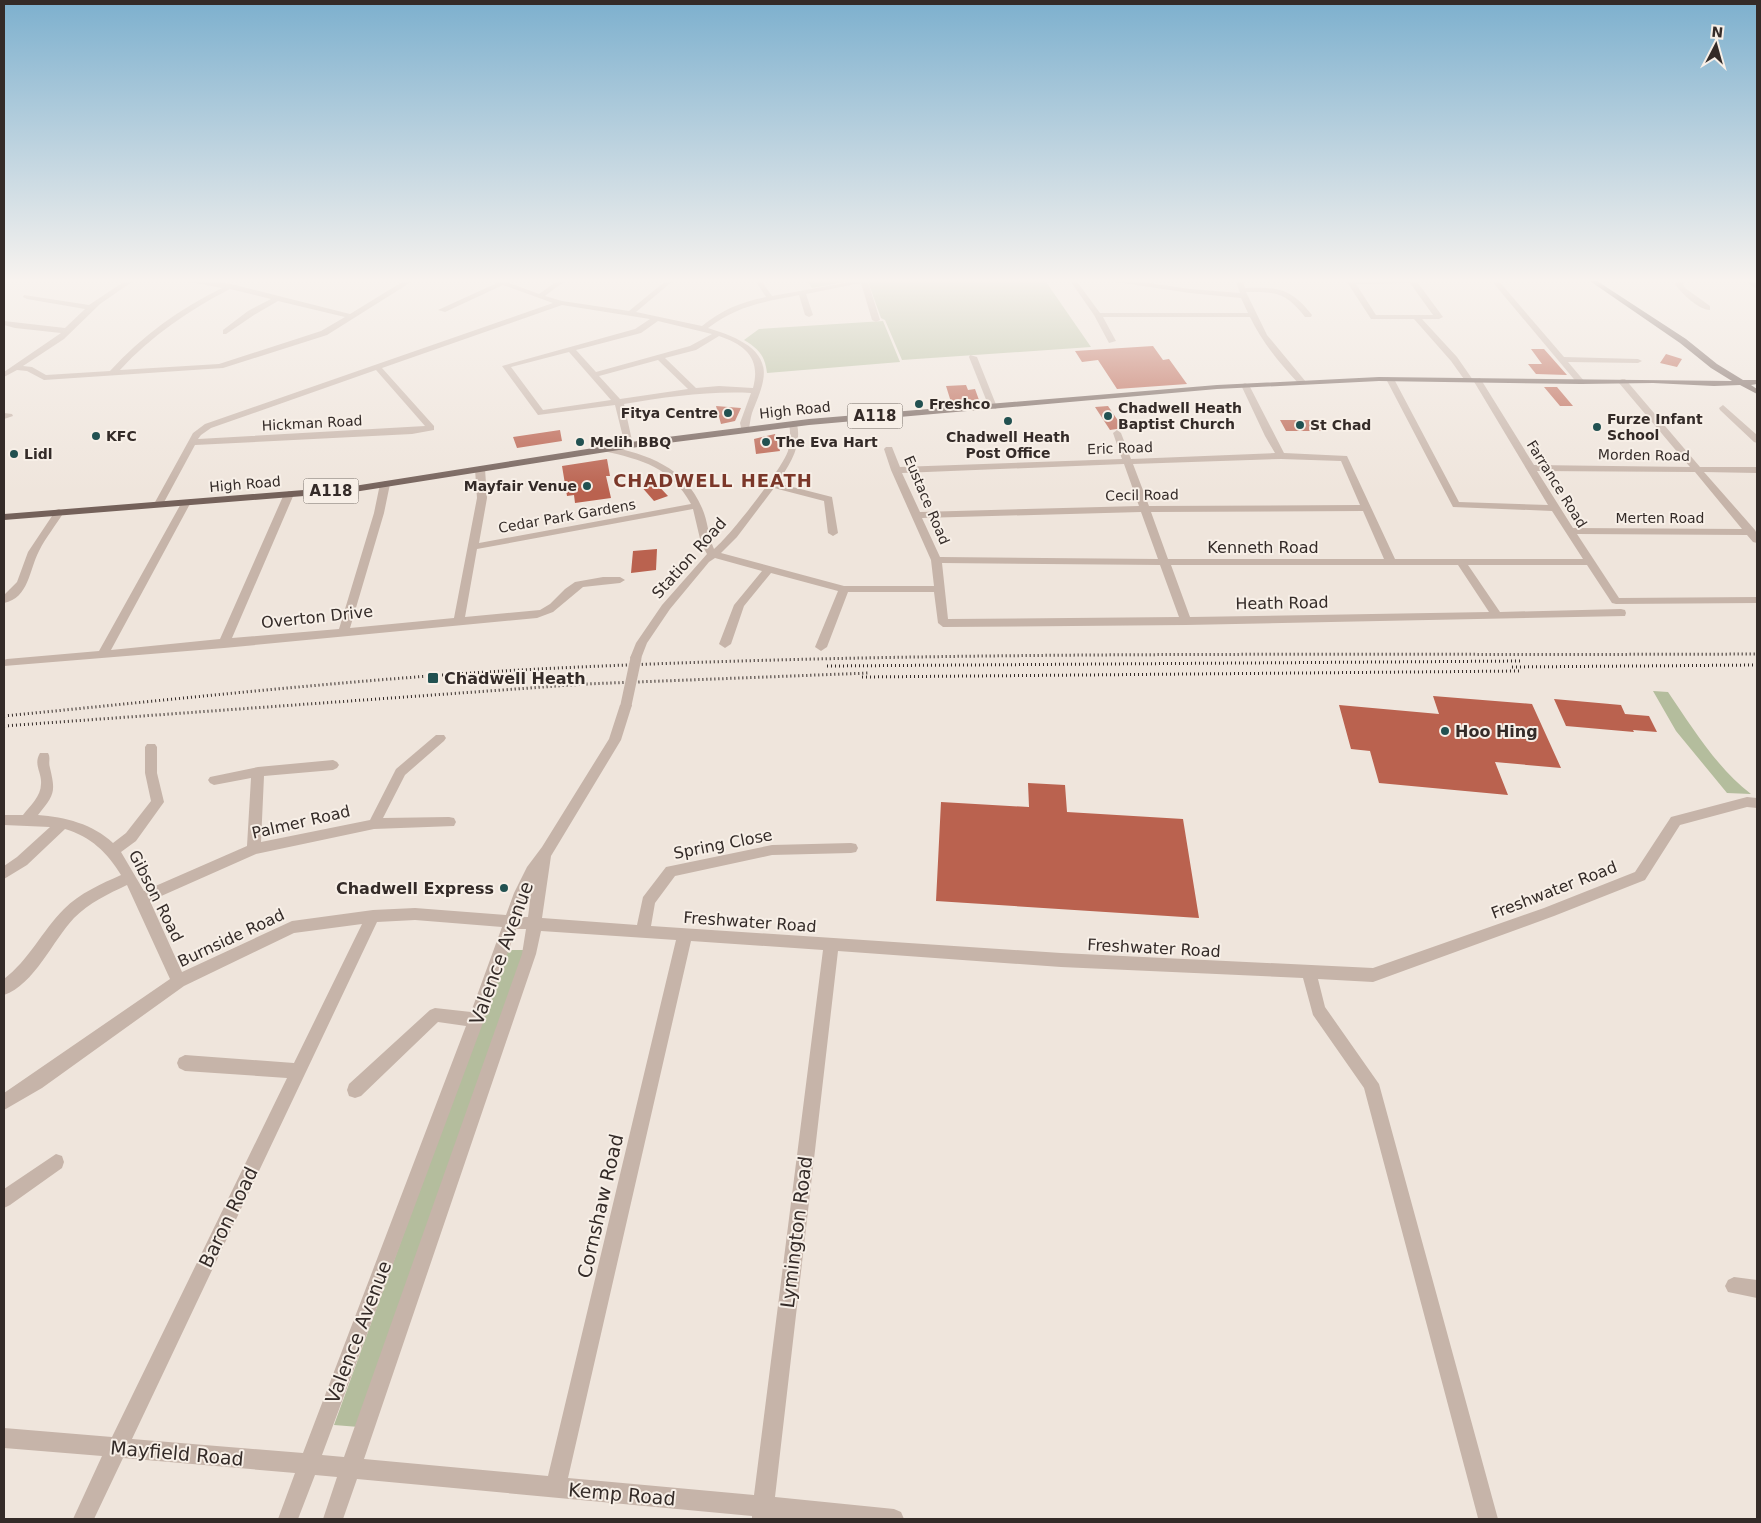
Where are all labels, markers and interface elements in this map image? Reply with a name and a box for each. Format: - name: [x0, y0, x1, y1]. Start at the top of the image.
- north arrow: [1691, 20, 1741, 70]
- text: N: [1711, 24, 1724, 41]
- place label: Freshco: [929, 396, 991, 412]
- street label: High Road: [758, 398, 832, 422]
- marker: Freshco: [913, 398, 925, 410]
- place label: Chadwell Heath Baptist Church: [1118, 400, 1242, 432]
- road number: A118: [848, 404, 902, 428]
- place label: Fitya Centre: [621, 405, 718, 421]
- marker: Fitya Centre: [722, 407, 734, 419]
- marker: Chadwell Heath Baptist Church: [1102, 410, 1114, 422]
- place label: Furze Infant School: [1607, 411, 1703, 443]
- street label: Hickman Road: [261, 412, 363, 434]
- marker: Chadwell Heath Post Office: [1002, 415, 1014, 427]
- place label: St Chad: [1310, 417, 1371, 433]
- marker: St Chad: [1294, 419, 1306, 431]
- marker: Furze Infant School: [1591, 421, 1603, 433]
- place label: KFC: [106, 428, 137, 444]
- place label: Chadwell Heath Post Office: [946, 429, 1070, 461]
- marker: KFC: [90, 430, 102, 442]
- place label: Melih BBQ: [590, 434, 671, 450]
- place label: The Eva Hart: [776, 434, 878, 450]
- marker: Melih BBQ: [574, 436, 586, 448]
- marker: The Eva Hart: [760, 436, 772, 448]
- street label: Farrance Road: [1524, 437, 1590, 531]
- street label: Eric Road: [1087, 439, 1153, 457]
- place label: Lidl: [24, 446, 53, 462]
- street label: Morden Road: [1598, 446, 1690, 464]
- marker: Lidl: [8, 448, 20, 460]
- street label: Eustace Road: [901, 453, 953, 547]
- district label: CHADWELL HEATH: [613, 470, 813, 491]
- street label: High Road: [209, 473, 281, 495]
- road number: A118: [304, 478, 358, 504]
- place label: Mayfair Venue: [464, 478, 577, 494]
- marker: Mayfair Venue: [581, 480, 593, 492]
- street label: Cecil Road: [1105, 486, 1179, 504]
- street label: Cedar Park Gardens: [497, 496, 637, 536]
- street label: Merten Road: [1615, 510, 1705, 526]
- street label: Station Road: [648, 514, 730, 602]
- street label: Kenneth Road: [1207, 538, 1319, 557]
- street label: Heath Road: [1235, 593, 1329, 613]
- street label: Overton Drive: [260, 602, 374, 632]
- place label: Chadwell Heath: [444, 669, 586, 688]
- marker: Chadwell Heath: [426, 671, 440, 685]
- place label: Hoo Hing: [1455, 722, 1538, 741]
- marker: Hoo Hing: [1439, 725, 1451, 737]
- street label: Palmer Road: [250, 801, 352, 843]
- street label: Spring Close: [672, 825, 774, 863]
- street label: Gibson Road: [125, 847, 187, 945]
- street label: Freshwater Road: [1488, 857, 1620, 923]
- street label: Valence Avenue: [465, 878, 537, 1028]
- place label: Chadwell Express: [336, 879, 494, 898]
- marker: Chadwell Express: [498, 882, 510, 894]
- street label: Burnside Road: [175, 905, 287, 971]
- street label: Freshwater Road: [683, 908, 817, 936]
- street label: Freshwater Road: [1087, 935, 1221, 961]
- street label: Cornshaw Road: [573, 1132, 627, 1280]
- street label: Lymington Road: [776, 1155, 816, 1309]
- street label: Baron Road: [194, 1163, 262, 1271]
- street label: Valence Avenue: [321, 1258, 395, 1406]
- street label: Mayfield Road: [109, 1436, 245, 1470]
- street label: Kemp Road: [567, 1478, 677, 1510]

